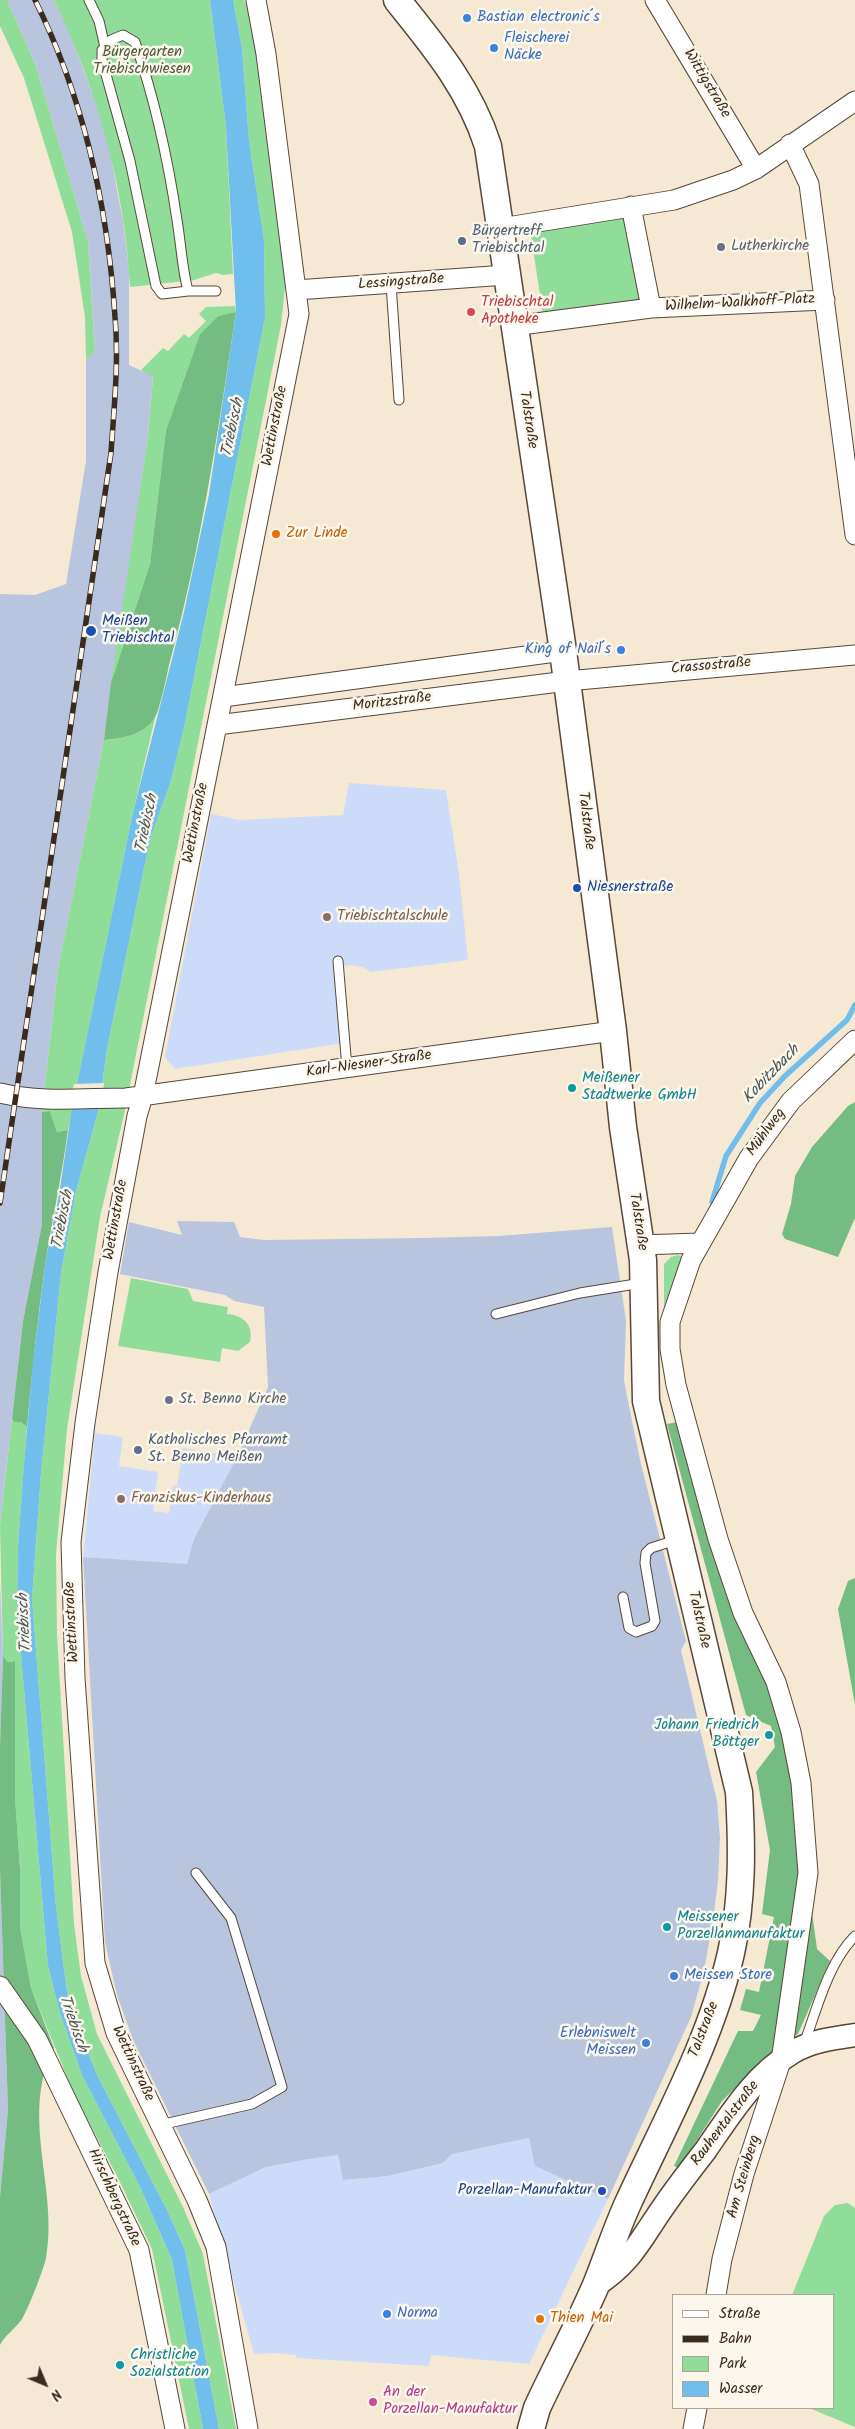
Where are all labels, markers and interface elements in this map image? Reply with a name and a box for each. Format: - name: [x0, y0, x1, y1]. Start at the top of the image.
- place label: Bastian electronic´s: [477, 9, 600, 27]
- marker: Bastian electronic´s: [461, 12, 473, 24]
- place label: Fleischerei Näcke: [504, 30, 569, 65]
- marker: Fleischerei Näcke: [488, 42, 500, 54]
- park label: Bürgergarten Triebischwiesen: [93, 44, 191, 79]
- street label: Wittigstraße: [678, 46, 734, 122]
- place label: Bürgertreff Triebischtal: [472, 223, 544, 258]
- marker: Bürgertreff Triebischtal: [456, 235, 468, 247]
- place label: Lutherkirche: [731, 238, 809, 256]
- marker: Lutherkirche: [715, 241, 727, 253]
- street label: Lessingstraße: [357, 271, 445, 295]
- street label: Wilhelm-Walkhoff-Platz: [665, 291, 815, 317]
- place label: Triebischtal Apotheke: [481, 294, 553, 329]
- marker: Triebischtal Apotheke: [465, 306, 477, 318]
- street label: Wettinstraße: [259, 384, 293, 468]
- street label: Talstraße: [514, 390, 540, 450]
- water label: Triebisch: [218, 397, 250, 459]
- place label: Zur Linde: [286, 525, 347, 543]
- marker: Zur Linde: [270, 528, 282, 540]
- place label: Meißen Triebischtal: [102, 613, 174, 648]
- marker: Meißen Triebischtal: [84, 624, 98, 638]
- place label: King of Nail´s: [525, 641, 611, 659]
- marker: King of Nail´s: [615, 644, 627, 656]
- street label: Crassostraße: [670, 655, 752, 679]
- street label: Moritzstraße: [352, 689, 432, 717]
- street label: Wettinstraße: [180, 781, 214, 865]
- street label: Talstraße: [573, 791, 597, 851]
- water label: Triebisch: [132, 793, 164, 855]
- place label: Niesnerstraße: [587, 879, 673, 897]
- marker: Niesnerstraße: [571, 882, 583, 894]
- place label: Triebischtalschule: [337, 908, 448, 926]
- marker: Triebischtalschule: [321, 911, 333, 923]
- water label: Kobitzbach: [739, 1042, 805, 1108]
- street label: Karl-Niesner-Straße: [305, 1047, 433, 1083]
- place label: Meißener Stadtwerke GmbH: [582, 1070, 697, 1105]
- marker: Meißener Stadtwerke GmbH: [566, 1082, 578, 1094]
- street label: Mühlweg: [744, 1106, 790, 1160]
- street label: Wettinstraße: [101, 1178, 133, 1262]
- water label: Triebisch: [49, 1189, 79, 1251]
- street label: Talstraße: [624, 1192, 650, 1252]
- place label: St. Benno Kirche: [179, 1391, 286, 1409]
- marker: St. Benno Kirche: [163, 1394, 175, 1406]
- place label: Katholisches Pfarramt St. Benno Meißen: [148, 1432, 288, 1467]
- marker: Katholisches Pfarramt St. Benno Meißen: [132, 1444, 144, 1456]
- place label: Franziskus-Kinderhaus: [131, 1490, 271, 1508]
- marker: Franziskus-Kinderhaus: [115, 1493, 127, 1505]
- street label: Wettinstraße: [62, 1581, 84, 1663]
- street label: Talstraße: [683, 1589, 713, 1651]
- water label: Triebisch: [15, 1593, 37, 1653]
- place label: Johann Friedrich Böttger: [654, 1717, 759, 1752]
- marker: Johann Friedrich Böttger: [763, 1729, 775, 1741]
- place label: Meissener Porzellanmanufaktur: [677, 1909, 805, 1944]
- marker: Meissener Porzellanmanufaktur: [661, 1921, 673, 1933]
- place label: Meissen Store: [684, 1967, 772, 1985]
- marker: Meissen Store: [668, 1970, 680, 1982]
- water label: Triebisch: [53, 1993, 91, 2055]
- street label: Talstraße: [686, 1999, 724, 2061]
- street label: Wettinstraße: [107, 2023, 157, 2105]
- place label: Erlebniswelt Meissen: [560, 2025, 636, 2060]
- marker: Erlebniswelt Meissen: [640, 2037, 652, 2049]
- street label: Rauhentalstraße: [688, 2078, 764, 2170]
- street label: Am Steinberg: [725, 2133, 765, 2221]
- street label: Hirschbergstraße: [82, 2146, 144, 2250]
- place label: Porzellan-Manufaktur: [458, 2182, 592, 2200]
- marker: Porzellan-Manufaktur: [596, 2185, 608, 2197]
- legend: [672, 2294, 835, 2409]
- text: Straße: [719, 2302, 760, 2326]
- place label: Norma: [397, 2305, 438, 2323]
- marker: Norma: [381, 2308, 393, 2320]
- place label: Thien Mai: [550, 2310, 613, 2328]
- marker: Thien Mai: [534, 2313, 546, 2325]
- text: Bahn: [719, 2327, 752, 2351]
- place label: Christliche Sozialstation: [130, 2347, 209, 2382]
- text: Park: [719, 2352, 746, 2376]
- north arrow: [20, 2359, 70, 2409]
- marker: Christliche Sozialstation: [114, 2359, 126, 2371]
- text: Wasser: [719, 2377, 762, 2401]
- text: N: [45, 2384, 67, 2406]
- place label: An der Porzellan-Manufaktur: [383, 2384, 517, 2419]
- marker: An der Porzellan-Manufaktur: [367, 2396, 379, 2408]

